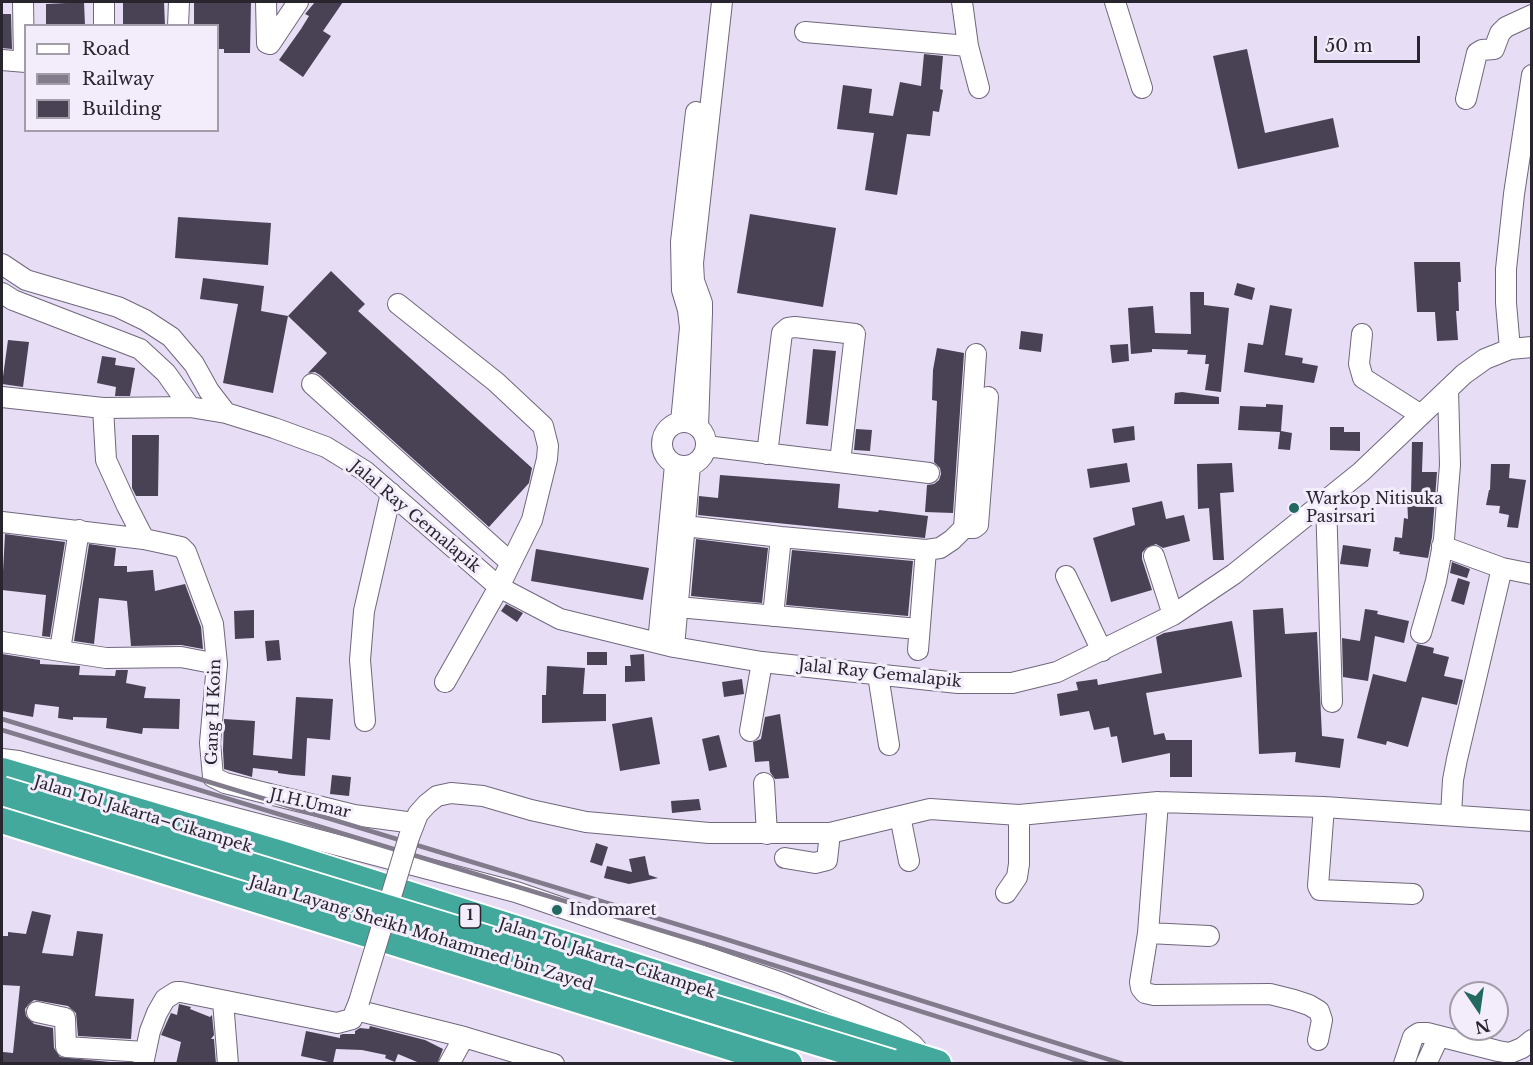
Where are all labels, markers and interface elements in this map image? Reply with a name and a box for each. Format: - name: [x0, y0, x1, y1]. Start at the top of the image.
- legend: [24, 24, 219, 132]
- scale bar: [1317, 24, 1424, 62]
- text: 50 m: [1325, 35, 1373, 57]
- text: Road: [82, 38, 130, 60]
- text: Railway: [82, 68, 154, 90]
- text: Building: [82, 98, 161, 120]
- street label: Jalal Ray Gemalapik: [346, 457, 484, 577]
- place label: Warkop Nitisuka Pasirsari: [1306, 489, 1443, 527]
- marker: Warkop Nitisuka Pasirsari: [1287, 501, 1301, 515]
- street label: Jalal Ray Gemalapik: [798, 656, 962, 692]
- street label: Gang H Koin: [203, 659, 225, 765]
- street label: Jalan Tol Jakarta–Cikampek: [32, 773, 254, 857]
- street label: JI.H.Umar: [268, 785, 352, 823]
- street label: Jalan Layang Sheikh Mohammed bin Zayed: [247, 872, 595, 996]
- place label: Indomaret: [569, 900, 657, 920]
- marker: Indomaret: [550, 903, 564, 917]
- road number: 1: [460, 904, 480, 928]
- street label: Jalan Tol Jakarta–Cikampek: [496, 915, 718, 1003]
- north arrow: [1449, 981, 1509, 1041]
- text: N: [1473, 1015, 1492, 1038]

